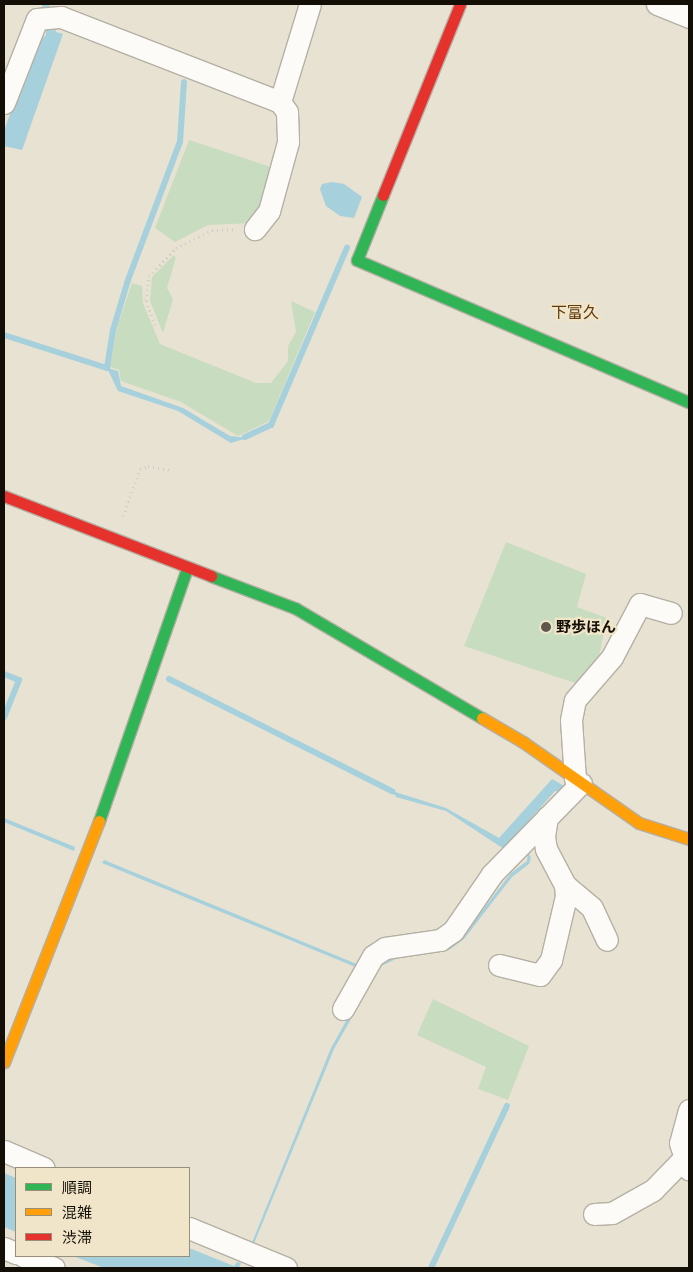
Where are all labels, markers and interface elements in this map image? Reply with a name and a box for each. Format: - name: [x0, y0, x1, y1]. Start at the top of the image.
- district label: 下富久: [551, 302, 599, 322]
- place label: 野歩ほん: [556, 618, 616, 636]
- marker: 野歩ほん: [540, 621, 552, 633]
- legend: [15, 1167, 190, 1257]
- text: 順調: [62, 1178, 92, 1197]
- text: 混雑: [62, 1203, 92, 1222]
- text: 渋滞: [62, 1228, 92, 1247]

